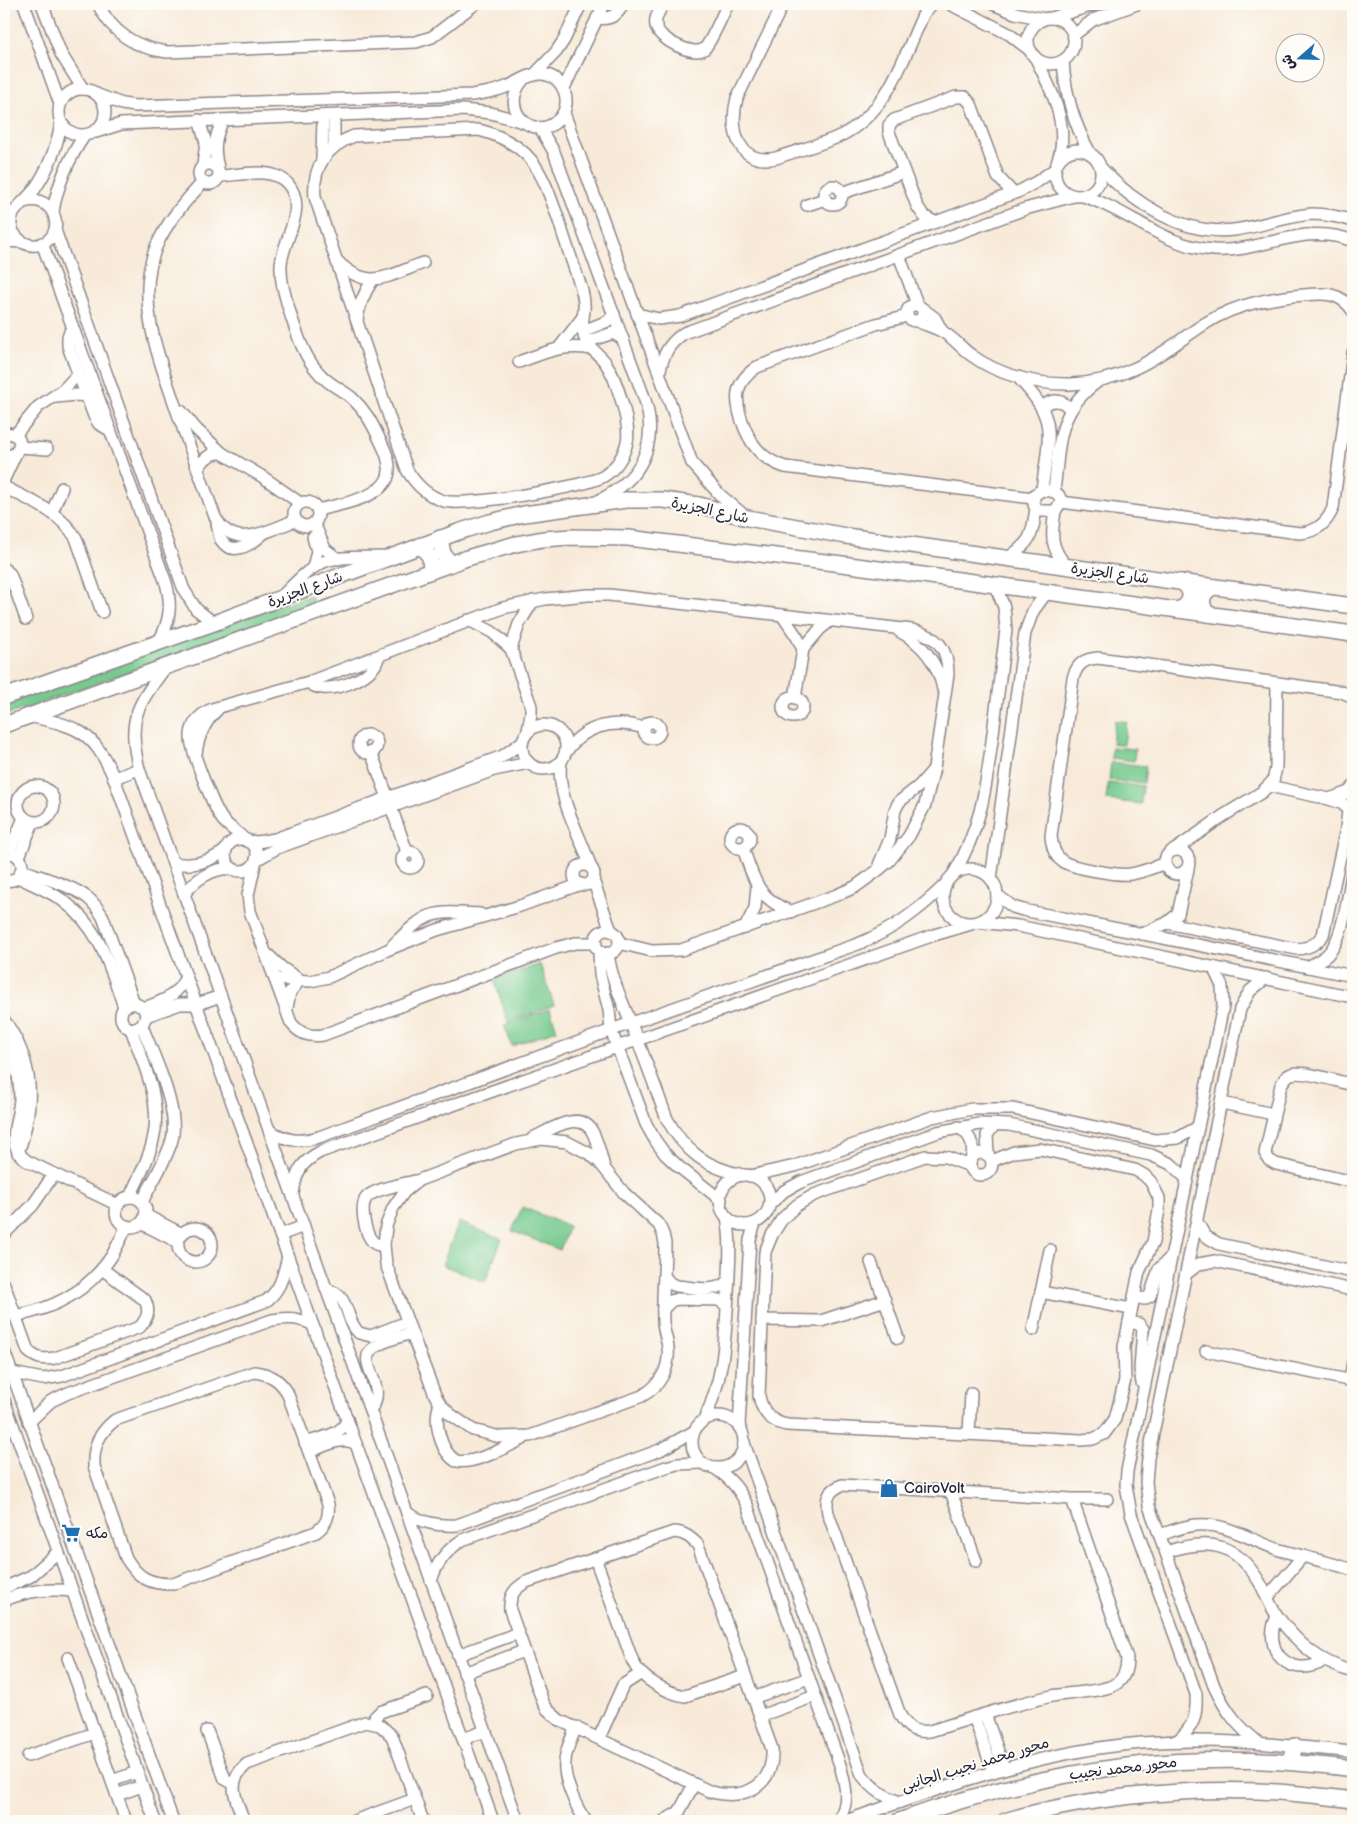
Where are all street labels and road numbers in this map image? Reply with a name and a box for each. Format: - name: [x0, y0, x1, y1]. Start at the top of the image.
- street label: شارع الجزيرة: [669, 493, 750, 528]
- street label: شارع الجزيرة: [1070, 559, 1150, 588]
- street label: شارع الجزيرة: [265, 567, 345, 612]
- street label: محور محمد نجيب الجانبى: [899, 1733, 1051, 1796]
- street label: محور محمد نجيب: [1068, 1752, 1178, 1785]

